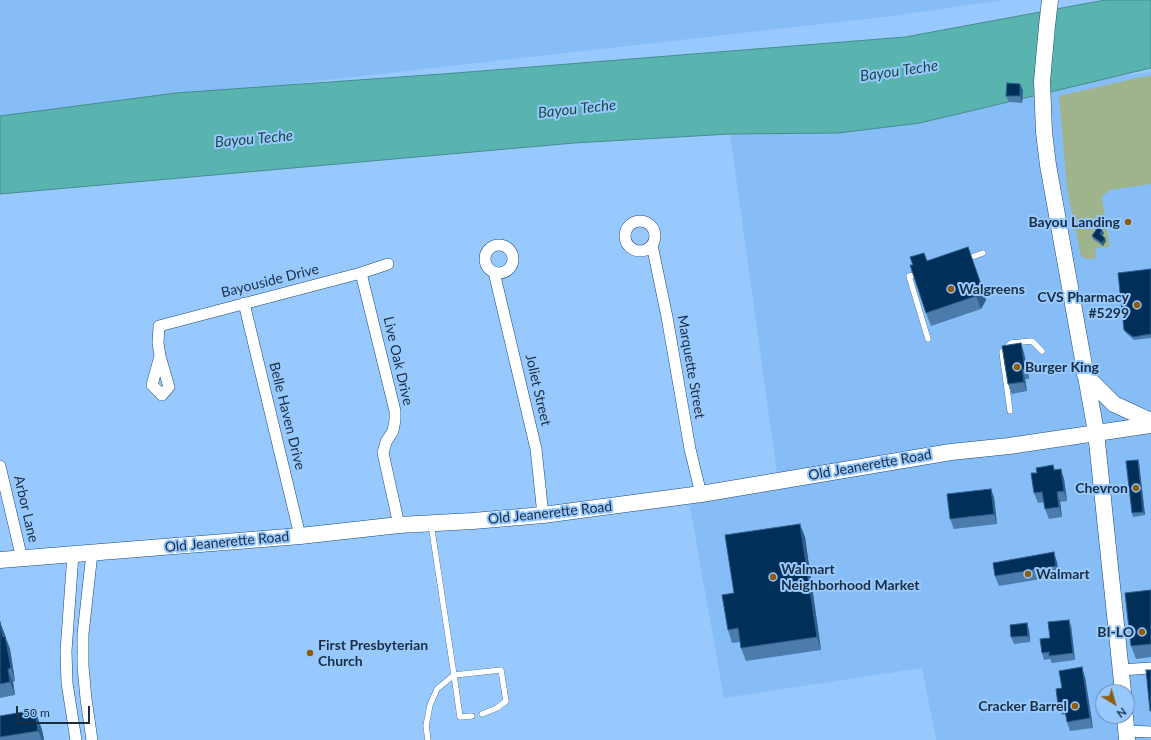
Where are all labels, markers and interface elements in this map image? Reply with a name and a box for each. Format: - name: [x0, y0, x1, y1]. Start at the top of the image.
- water label: Bayou Teche: [859, 57, 939, 85]
- water label: Bayou Teche: [537, 96, 617, 122]
- water label: Bayou Teche: [214, 127, 294, 151]
- place label: Bayou Landing: [1028, 214, 1120, 230]
- marker: Bayou Landing: [1123, 217, 1133, 227]
- street label: Bayouside Drive: [219, 261, 321, 301]
- place label: Walgreens: [959, 281, 1025, 297]
- marker: Walgreens: [946, 284, 956, 294]
- place label: CVS Pharmacy #5299: [1037, 289, 1129, 322]
- marker: CVS Pharmacy #5299: [1132, 300, 1142, 310]
- street label: Marquette Street: [674, 314, 708, 420]
- street label: Live Oak Drive: [380, 315, 416, 407]
- street label: Joliet Street: [522, 353, 554, 427]
- place label: Burger King: [1025, 359, 1099, 375]
- street label: Belle Haven Drive: [265, 360, 309, 472]
- marker: Burger King: [1012, 362, 1022, 372]
- street label: Old Jeanerette Road: [807, 446, 933, 484]
- street label: Arbor Lane: [10, 474, 42, 544]
- place label: Chevron: [1075, 480, 1128, 496]
- marker: Chevron: [1131, 483, 1141, 493]
- street label: Old Jeanerette Road: [487, 498, 613, 528]
- street label: Old Jeanerette Road: [164, 528, 290, 556]
- place label: Walmart Neighborhood Market: [781, 561, 920, 594]
- place label: Walmart: [1036, 566, 1090, 582]
- marker: Walmart: [1023, 569, 1033, 579]
- marker: Walmart Neighborhood Market: [768, 572, 778, 582]
- place label: BI-LO: [1097, 624, 1134, 640]
- marker: BI-LO: [1137, 627, 1147, 637]
- place label: First Presbyterian Church: [318, 637, 428, 670]
- marker: First Presbyterian Church: [305, 648, 315, 658]
- north arrow: [1095, 684, 1135, 724]
- scale bar: [18, 698, 92, 724]
- place label: Cracker Barrel: [978, 698, 1067, 714]
- marker: Cracker Barrel: [1070, 701, 1080, 711]
- text: 50 m: [23, 705, 50, 720]
- text: N: [1115, 705, 1129, 721]

